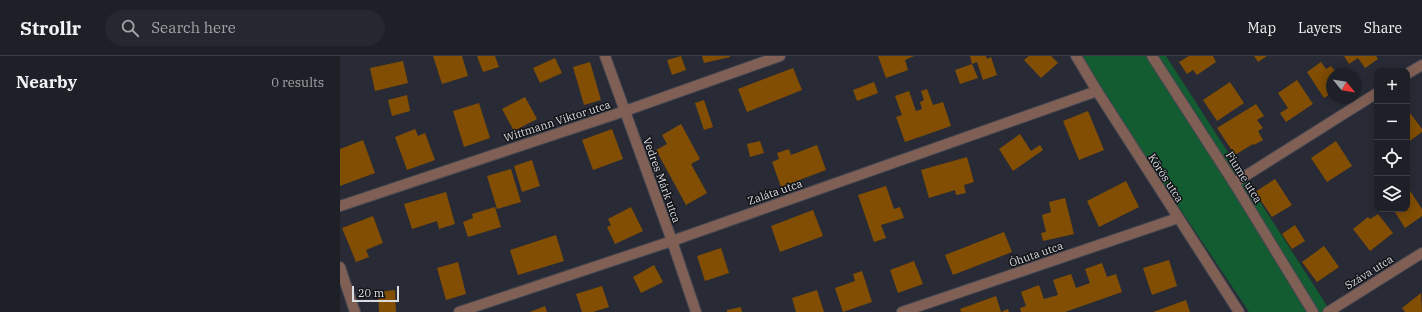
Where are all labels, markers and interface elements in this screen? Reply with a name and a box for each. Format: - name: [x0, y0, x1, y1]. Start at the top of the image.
- search box: [105, 10, 385, 46]
- text: Strollr: [20, 16, 81, 40]
- icon: search: [119, 17, 141, 39]
- text: Search here: [151, 18, 236, 37]
- text: Map: [1248, 19, 1276, 37]
- text: Layers: [1298, 19, 1342, 37]
- text: Share: [1364, 19, 1402, 37]
- north arrow: [1326, 68, 1362, 104]
- map controls: [1374, 68, 1410, 212]
- button: +: [1374, 68, 1410, 104]
- text: Nearby: [16, 71, 77, 93]
- text: 0 results: [271, 74, 324, 91]
- street label: Wittmann Viktor utca: [502, 97, 612, 145]
- button: −: [1374, 104, 1410, 140]
- street label: Vedres Márk utca: [640, 135, 684, 225]
- button: locate: [1374, 140, 1410, 176]
- street label: Fiume utca: [1223, 149, 1265, 205]
- street label: Körös utca: [1145, 151, 1187, 205]
- street label: Zaláta utca: [746, 176, 804, 208]
- button: layers: [1374, 176, 1410, 212]
- street label: Óhuta utca: [1007, 238, 1065, 270]
- street label: Száva utca: [1342, 252, 1396, 292]
- scale bar: [352, 284, 399, 303]
- text: 20 m: [358, 286, 384, 300]

